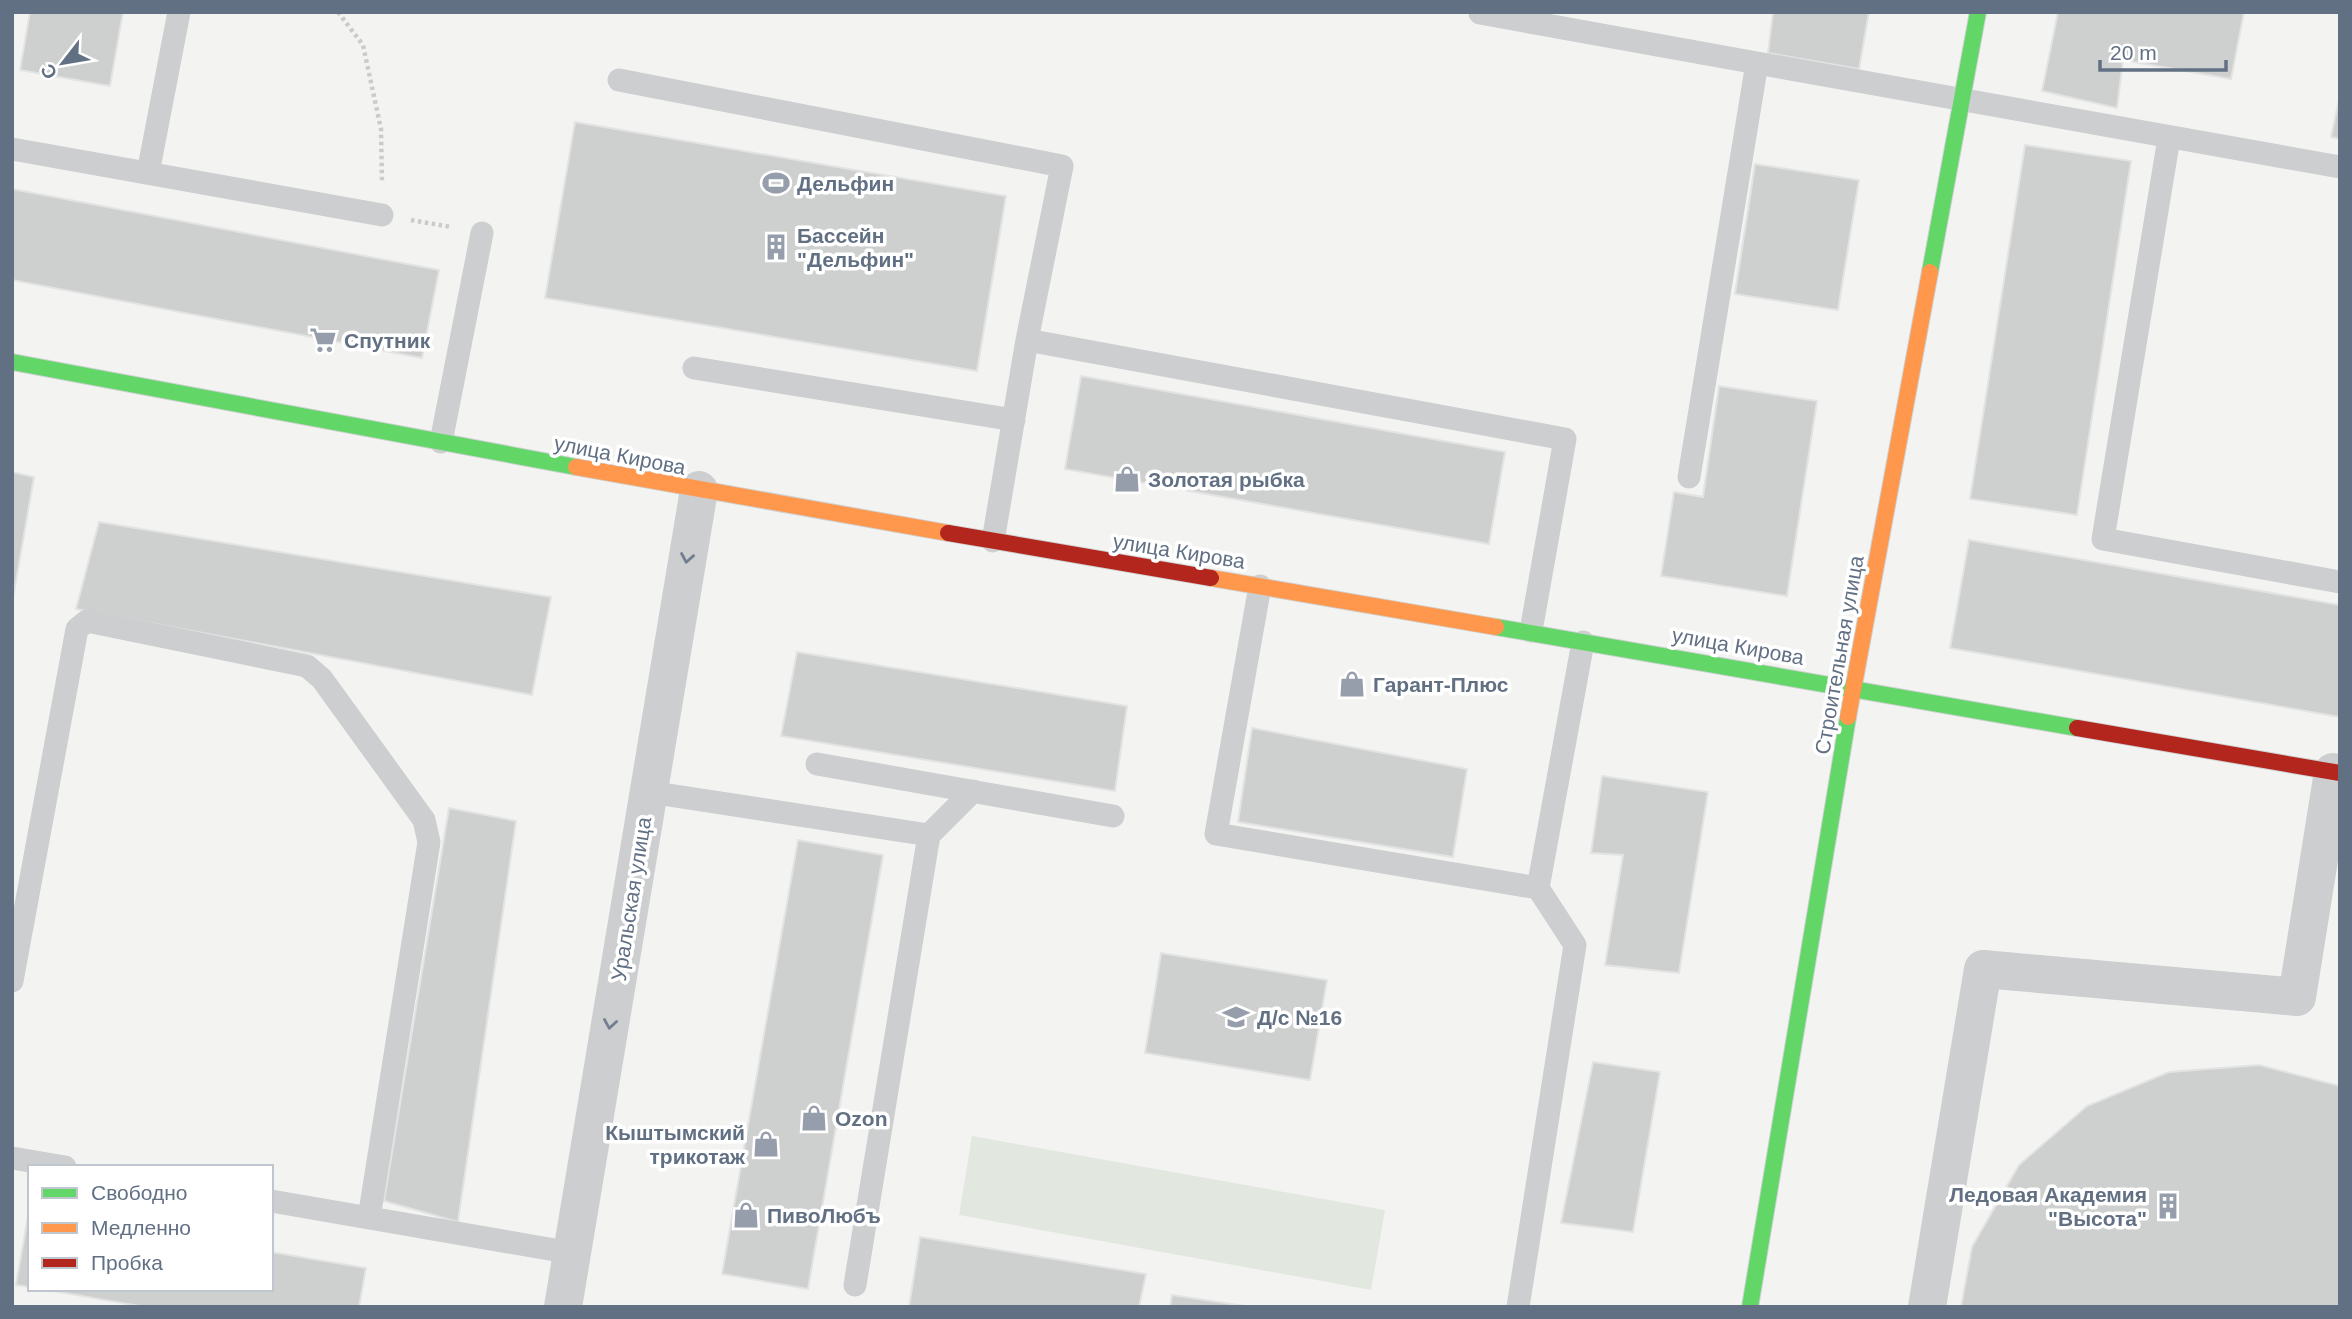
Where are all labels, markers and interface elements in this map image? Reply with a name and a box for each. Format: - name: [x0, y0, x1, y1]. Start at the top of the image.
- north arrow: [28, 28, 98, 98]
- scale bar: [2100, 28, 2226, 72]
- text: 20 m: [2110, 41, 2157, 64]
- text: С: [36, 60, 61, 83]
- sports icon: Дельфин: [761, 168, 791, 198]
- place label: Дельфин: [797, 172, 894, 195]
- place label: Бассейн "Дельфин": [797, 224, 914, 271]
- building icon: Бассейн "Дельфин": [761, 232, 791, 262]
- supermarket icon: Спутник: [308, 325, 338, 355]
- place label: Спутник: [344, 329, 431, 352]
- street label: улица Кирова: [552, 431, 688, 479]
- shop icon: Золотая рыбка: [1112, 464, 1142, 494]
- place label: Золотая рыбка: [1148, 468, 1305, 491]
- street label: улица Кирова: [1111, 529, 1247, 573]
- one-way arrow: [680, 552, 695, 564]
- street label: Строительная улица: [1810, 553, 1868, 756]
- street label: улица Кирова: [1670, 623, 1806, 669]
- shop icon: Гарант-Плюс: [1337, 669, 1367, 699]
- place label: Гарант-Плюс: [1373, 673, 1509, 696]
- street label: Уральская улица: [607, 815, 655, 983]
- school or university icon: Д/с №16: [1221, 1002, 1251, 1032]
- place label: Д/с №16: [1257, 1006, 1342, 1029]
- one-way arrow: [603, 1018, 618, 1030]
- shop icon: Ozon: [799, 1103, 829, 1133]
- place label: Ozon: [835, 1107, 888, 1130]
- place label: Кыштымский трикотаж: [605, 1121, 746, 1168]
- shop icon: Кыштымский трикотаж: [751, 1129, 781, 1159]
- legend: [28, 1165, 273, 1291]
- text: Свободно: [91, 1181, 188, 1204]
- place label: Ледовая Академия "Высота": [1949, 1183, 2147, 1230]
- building icon: Ледовая Академия "Высота": [2153, 1191, 2183, 1221]
- shop icon: ПивоЛюбъ: [731, 1200, 761, 1230]
- place label: ПивоЛюбъ: [767, 1204, 881, 1227]
- text: Медленно: [91, 1216, 191, 1239]
- text: Пробка: [91, 1251, 163, 1274]

